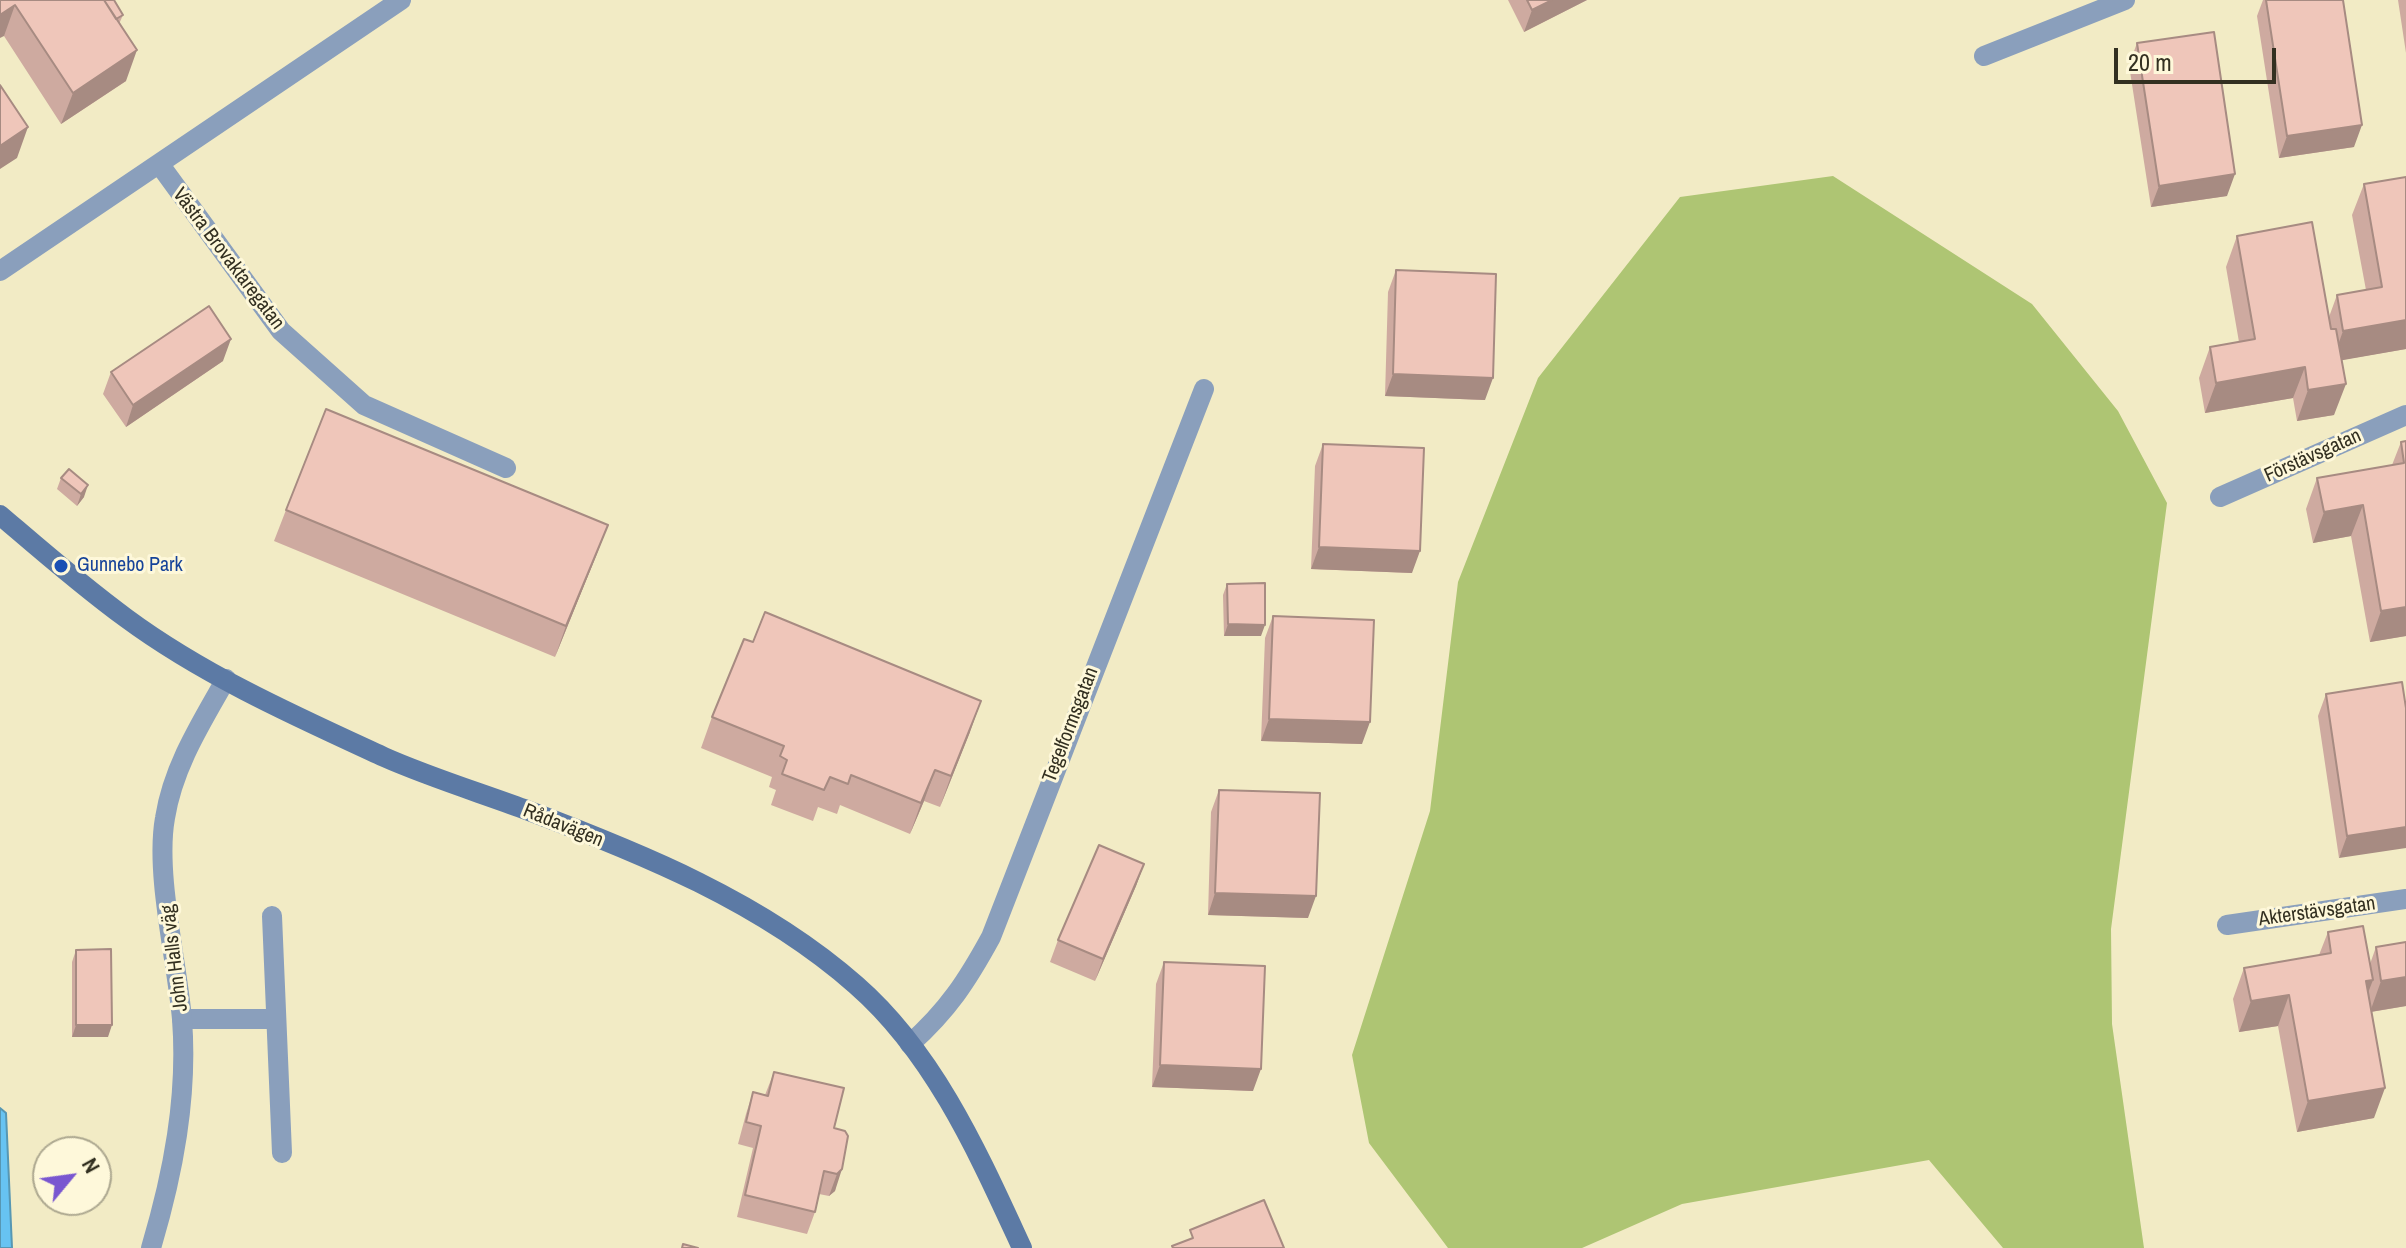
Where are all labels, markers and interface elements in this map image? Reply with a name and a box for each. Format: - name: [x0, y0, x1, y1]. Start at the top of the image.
- scale bar: [2118, 32, 2280, 82]
- text: 20 m: [2128, 46, 2172, 78]
- street label: Västra Brovaktaregatan: [167, 183, 289, 335]
- street label: Förstävsgatan: [2261, 424, 2365, 488]
- place label: Gunnebo Park: [77, 554, 183, 578]
- marker: Gunnebo Park: [52, 557, 70, 575]
- street label: Tegelformsgatan: [1038, 664, 1104, 786]
- street label: Rådavägen: [520, 799, 606, 853]
- street label: Akterstävsgatan: [2257, 892, 2377, 932]
- street label: John Halls väg: [157, 903, 193, 1013]
- north arrow: [32, 1136, 112, 1216]
- text: N: [75, 1152, 108, 1178]

